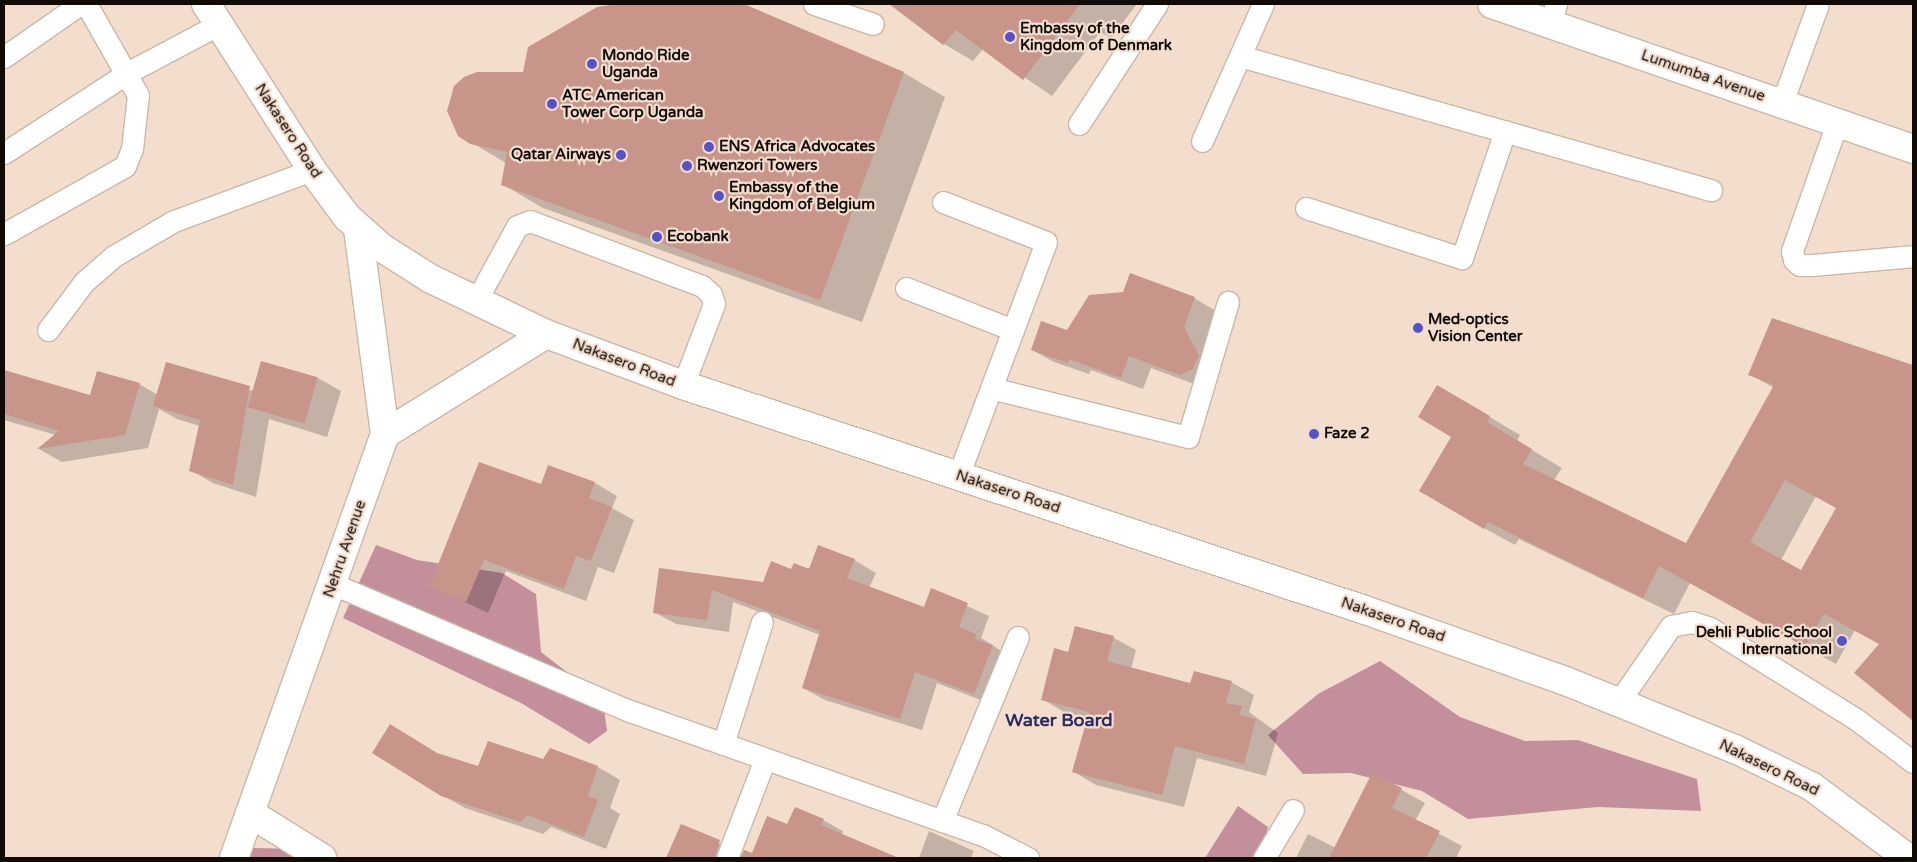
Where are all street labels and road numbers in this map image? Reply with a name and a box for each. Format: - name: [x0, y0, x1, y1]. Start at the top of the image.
- street label: Lumumba Avenue: [1639, 46, 1767, 106]
- street label: Nakasero Road: [251, 80, 325, 182]
- street label: Nakasero Road: [570, 335, 678, 391]
- street label: Nakasero Road: [953, 467, 1063, 517]
- street label: Nehru Avenue: [320, 498, 370, 600]
- street label: Nakasero Road: [1339, 594, 1447, 646]
- street label: Nakasero Road: [1716, 736, 1822, 800]

